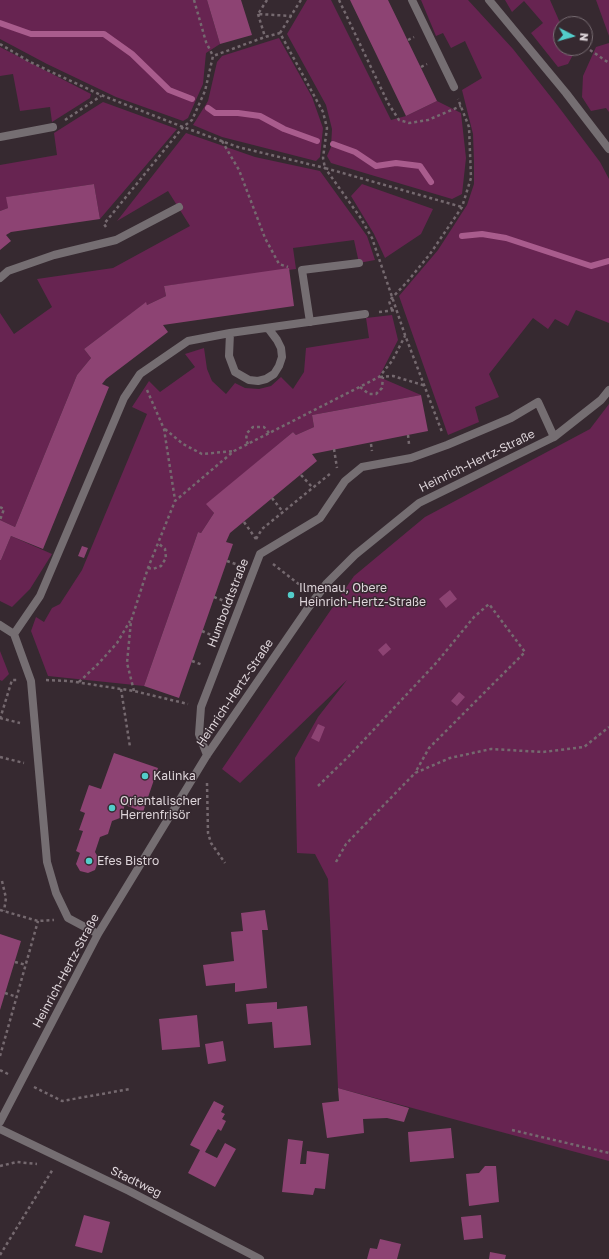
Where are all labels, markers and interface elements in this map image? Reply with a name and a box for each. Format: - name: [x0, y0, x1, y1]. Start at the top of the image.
- north arrow: [553, 16, 593, 56]
- text: N: [578, 32, 591, 42]
- street label: Heinrich-Hertz-Straße: [417, 427, 537, 495]
- street label: Humboldtstraße: [204, 557, 252, 649]
- place label: Ilmenau, Obere Heinrich-Hertz-Straße: [299, 581, 426, 609]
- marker: Ilmenau, Obere Heinrich-Hertz-Straße: [286, 590, 296, 600]
- street label: Heinrich-Hertz-Straße: [194, 636, 276, 750]
- place label: Kalinka: [153, 769, 196, 783]
- marker: Kalinka: [140, 771, 150, 781]
- place label: Orientalischer Herrenfrisör: [120, 794, 202, 822]
- marker: Orientalischer Herrenfrisör: [107, 803, 117, 813]
- place label: Efes Bistro: [97, 854, 159, 868]
- marker: Efes Bistro: [84, 856, 94, 866]
- street label: Heinrich-Hertz-Straße: [30, 912, 102, 1030]
- street label: Stadtweg: [108, 1163, 164, 1201]

